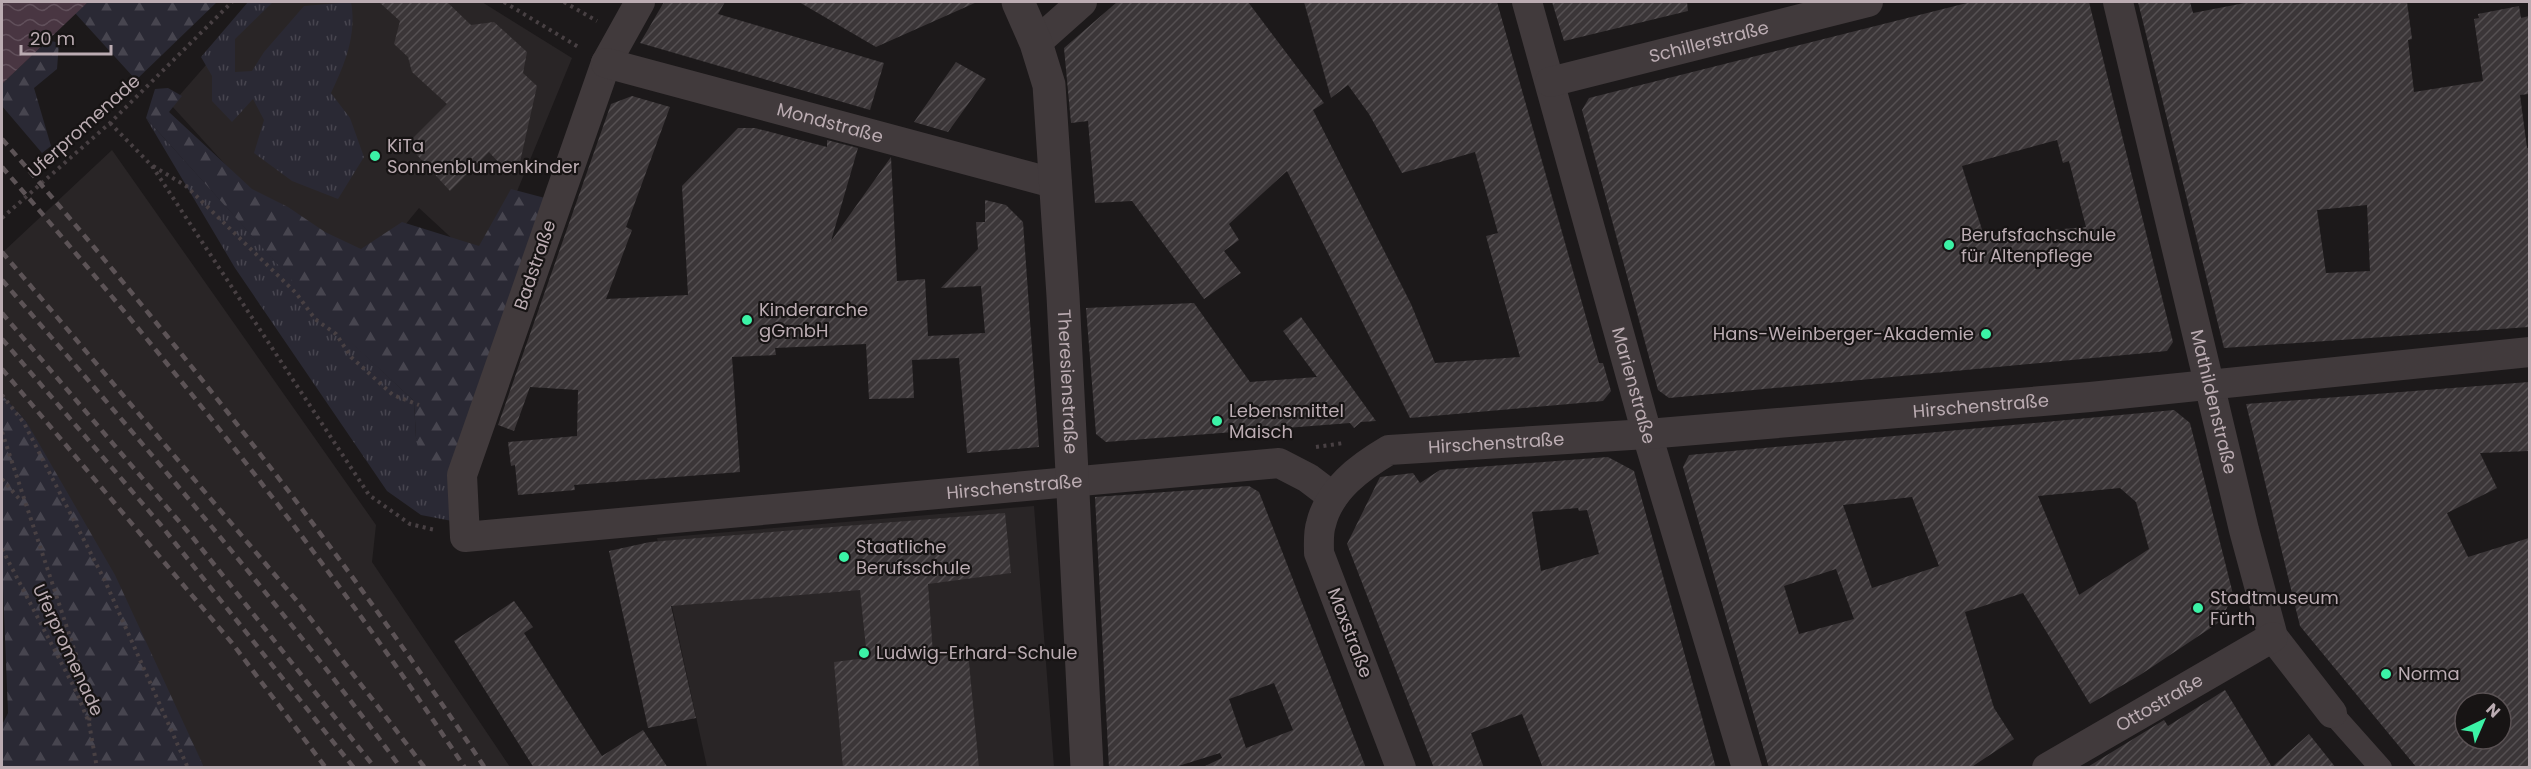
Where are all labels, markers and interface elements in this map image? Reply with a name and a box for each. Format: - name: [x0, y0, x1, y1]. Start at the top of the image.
- street label: Schillerstraße: [1646, 14, 1771, 69]
- scale bar: [21, 18, 111, 56]
- text: 20 m: [30, 26, 75, 51]
- street label: Uferpromenade: [22, 68, 145, 183]
- street label: Mondstraße: [774, 96, 886, 149]
- place label: KiTa Sonnenblumenkinder: [387, 133, 580, 179]
- marker: KiTa Sonnenblumenkinder: [368, 149, 382, 163]
- street label: Badstraße: [507, 217, 562, 313]
- place label: Berufsfachschule für Altenpflege: [1961, 222, 2116, 268]
- marker: Berufsfachschule für Altenpflege: [1942, 238, 1956, 252]
- place label: Kinderarche gGmbH: [759, 297, 868, 343]
- street label: Theresienstraße: [1052, 309, 1084, 455]
- marker: Kinderarche gGmbH: [740, 313, 754, 327]
- place label: Hans-Weinberger-Akademie: [1713, 321, 1974, 346]
- street label: Marienstraße: [1606, 324, 1662, 447]
- marker: Hans-Weinberger-Akademie: [1979, 327, 1993, 341]
- street label: Mathildenstraße: [2185, 327, 2243, 476]
- street label: Hirschenstraße: [1912, 387, 2050, 424]
- place label: Lebensmittel Maisch: [1229, 398, 1344, 444]
- marker: Lebensmittel Maisch: [1210, 414, 1224, 428]
- street label: Hirschenstraße: [1427, 426, 1565, 460]
- street label: Hirschenstraße: [945, 468, 1083, 505]
- place label: Staatliche Berufsschule: [856, 534, 971, 580]
- marker: Staatliche Berufsschule: [837, 550, 851, 564]
- street label: Uferpromenade: [27, 580, 110, 720]
- street label: Maxstraße: [1322, 584, 1379, 681]
- place label: Stadtmuseum Fürth: [2210, 585, 2339, 631]
- marker: Stadtmuseum Fürth: [2191, 601, 2205, 615]
- place label: Ludwig-Erhard-Schule: [876, 640, 1077, 665]
- marker: Ludwig-Erhard-Schule: [857, 646, 871, 660]
- place label: Norma: [2398, 661, 2460, 686]
- street label: Ottostraße: [2111, 667, 2207, 738]
- marker: Norma: [2379, 667, 2393, 681]
- north arrow: [2453, 691, 2513, 751]
- text: N: [2481, 698, 2505, 723]

